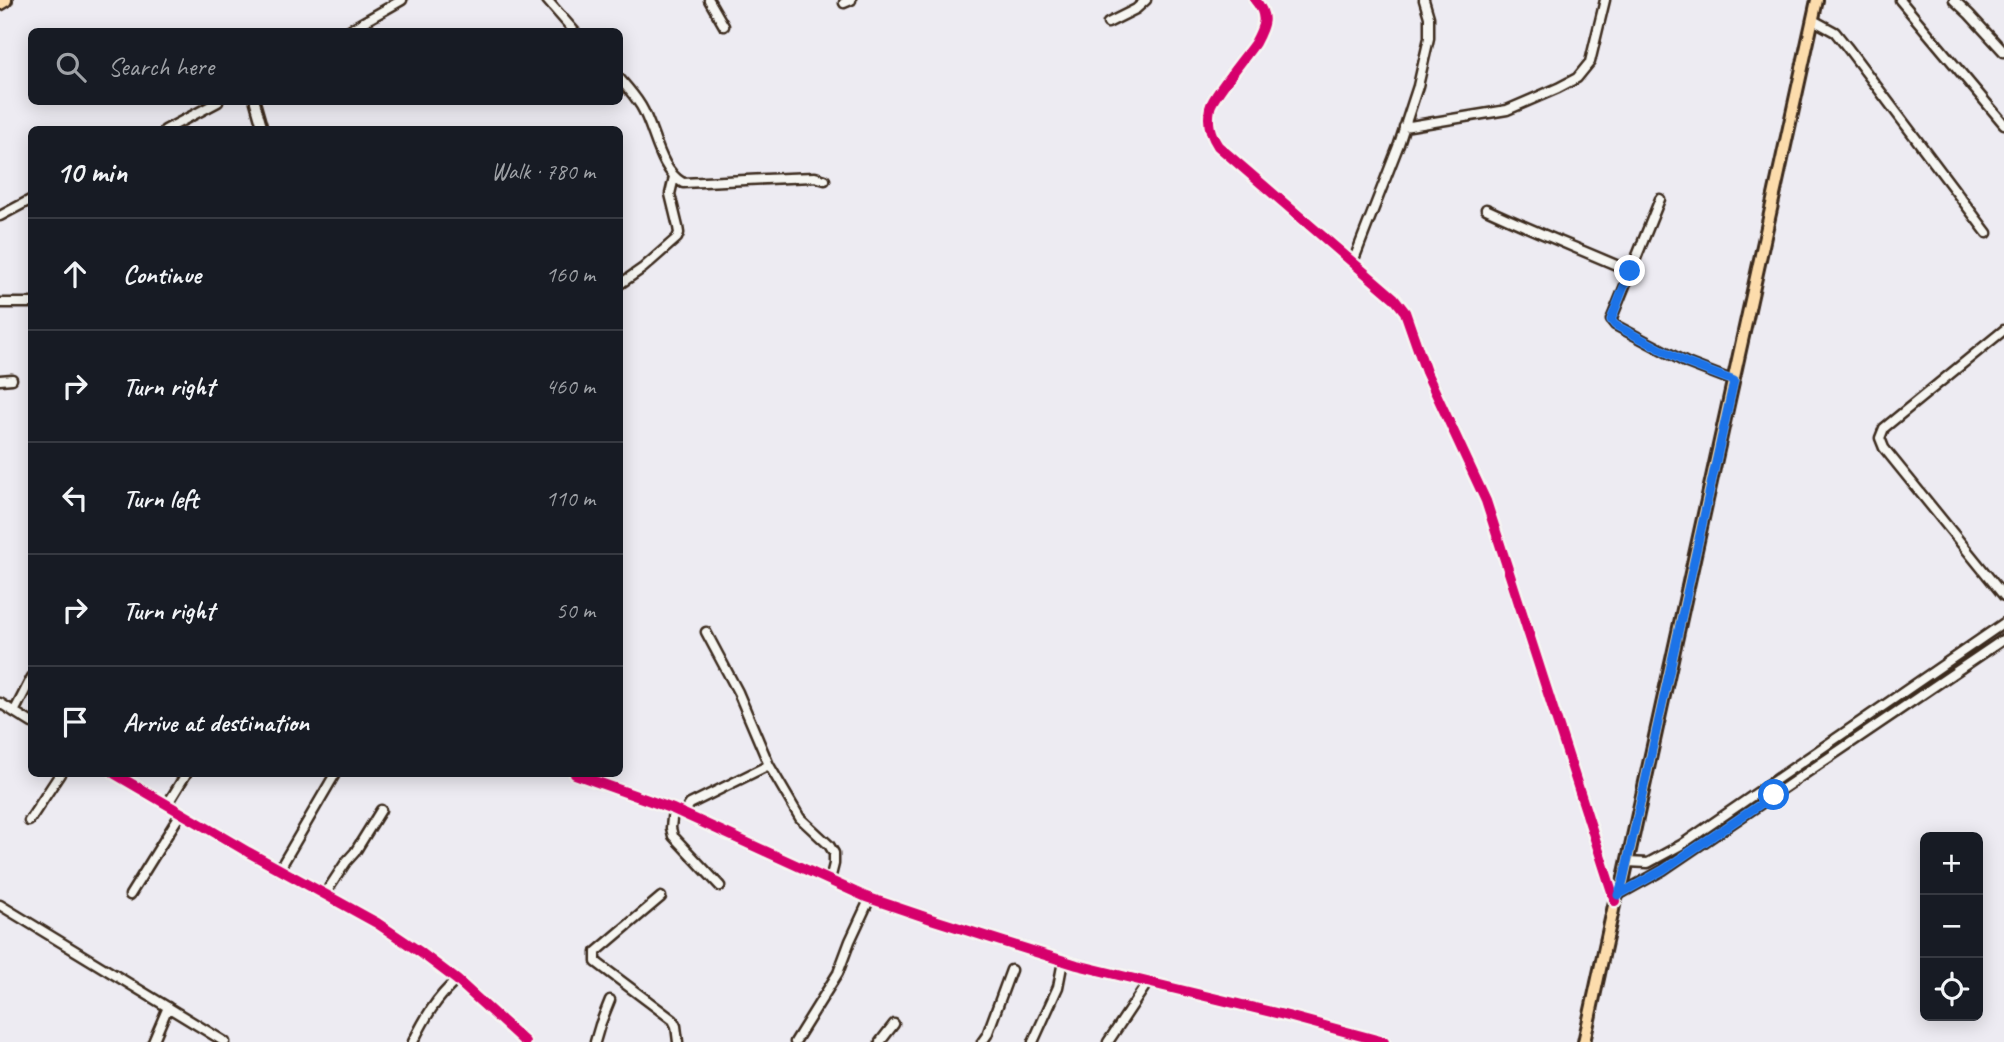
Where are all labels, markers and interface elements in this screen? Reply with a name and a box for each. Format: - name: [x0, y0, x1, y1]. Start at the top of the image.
- search box: [28, 28, 623, 105]
- icon: search: [52, 48, 90, 86]
- text: Search here: [108, 50, 214, 83]
- text: 10 min: [56, 153, 127, 191]
- text: Walk · 780 m: [491, 157, 595, 186]
- icon: ahead: [56, 255, 94, 293]
- route end: [1614, 255, 1645, 286]
- text: Continue: [123, 258, 201, 291]
- text: 160 m: [546, 260, 595, 289]
- icon: right: [56, 367, 94, 405]
- text: Turn right: [123, 370, 214, 403]
- text: 460 m: [546, 372, 595, 401]
- icon: left: [56, 479, 94, 517]
- text: Turn left: [123, 482, 198, 515]
- text: 110 m: [546, 484, 595, 513]
- icon: right: [56, 591, 94, 629]
- text: Turn right: [123, 594, 214, 627]
- text: 50 m: [556, 596, 595, 625]
- icon: arrive: [56, 703, 94, 741]
- text: Arrive at destination: [123, 706, 309, 739]
- route start: [1758, 779, 1789, 810]
- map controls: [1920, 832, 1983, 1021]
- button: +: [1920, 832, 1983, 895]
- button: −: [1920, 895, 1983, 958]
- button: locate: [1920, 958, 1983, 1021]

